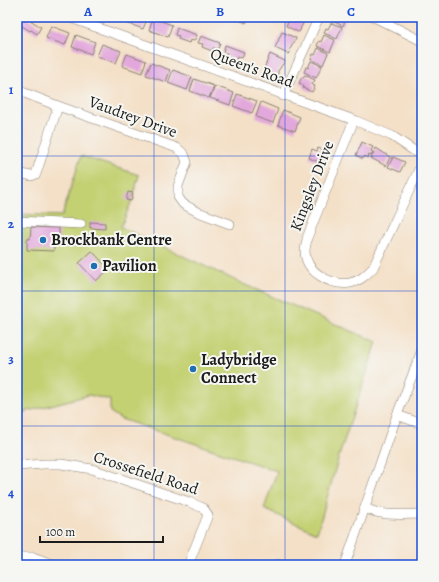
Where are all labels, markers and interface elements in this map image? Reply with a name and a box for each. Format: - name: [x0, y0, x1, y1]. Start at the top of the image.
- text: A: [83, 3, 93, 20]
- text: B: [216, 3, 224, 20]
- text: C: [347, 3, 355, 20]
- street label: Queen's Road: [207, 43, 297, 93]
- text: 1: [9, 81, 14, 98]
- street label: Vaudrey Drive: [85, 90, 180, 143]
- street label: Kingsley Drive: [285, 138, 339, 234]
- text: 2: [8, 215, 15, 232]
- place label: Brockbank Centre: [51, 229, 172, 251]
- marker: Brockbank Centre: [38, 235, 48, 245]
- place label: Pavilion: [102, 255, 157, 277]
- marker: Pavilion: [89, 261, 99, 271]
- place label: Ladybridge Connect: [201, 349, 277, 389]
- text: 3: [8, 350, 14, 367]
- marker: Ladybridge Connect: [188, 364, 198, 374]
- street label: Crossefield Road: [91, 446, 202, 500]
- text: 4: [8, 484, 14, 501]
- scale bar: [40, 518, 163, 544]
- text: 100 m: [46, 524, 75, 540]

